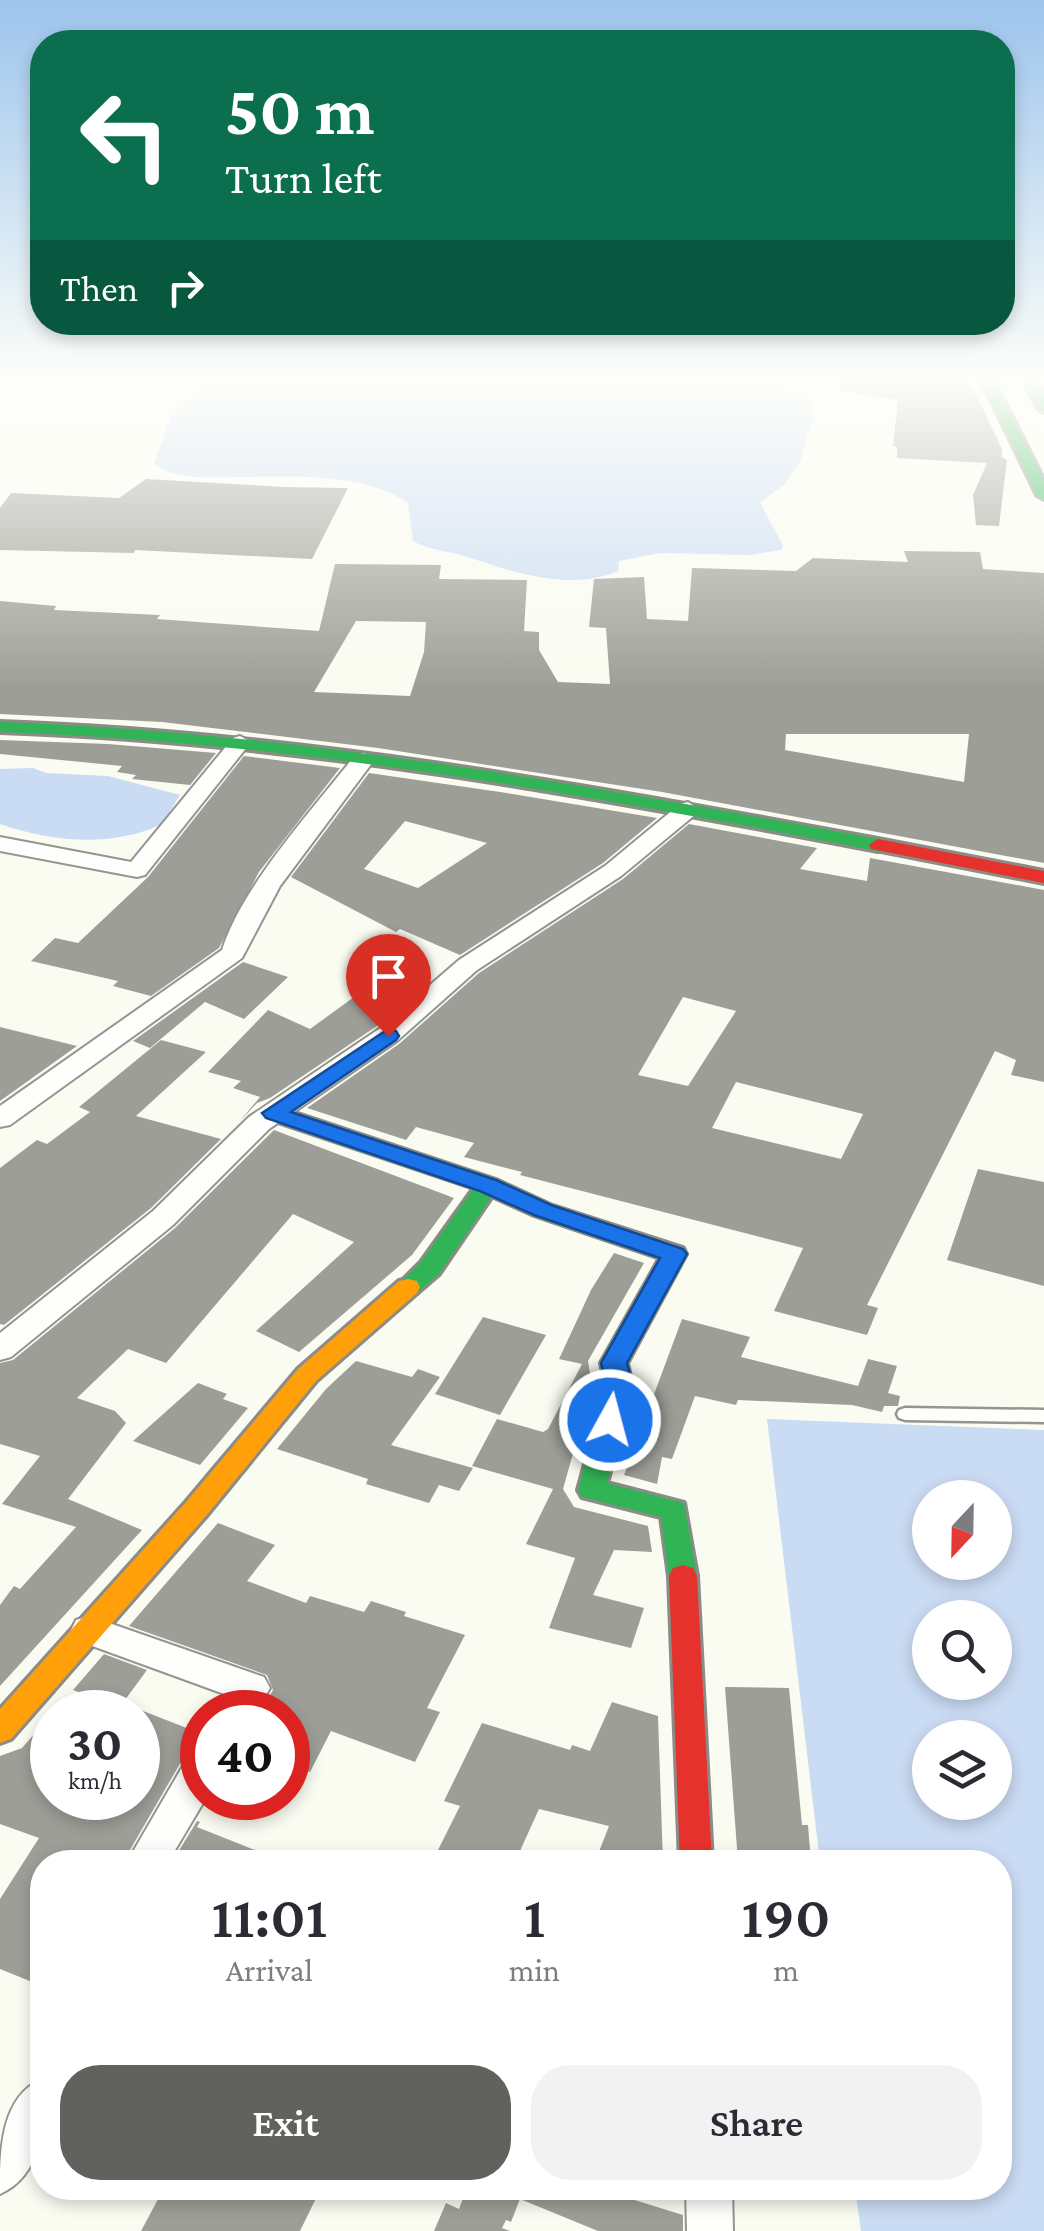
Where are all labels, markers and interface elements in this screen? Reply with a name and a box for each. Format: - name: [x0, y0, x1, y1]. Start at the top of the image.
- icon: left: [60, 70, 190, 200]
- text: 50 m: [225, 71, 375, 149]
- text: Turn left: [225, 153, 382, 203]
- icon: right: [158, 260, 213, 315]
- text: Then: [60, 267, 138, 309]
- pin: [346, 934, 431, 1037]
- icon: arrive: [361, 949, 416, 1004]
- position arrow: [558, 1368, 662, 1472]
- north arrow: [912, 1480, 1012, 1580]
- map controls: [912, 1480, 1012, 1820]
- button: search: [912, 1600, 1012, 1700]
- speed limit sign: 40: [180, 1690, 310, 1820]
- text: 30: [68, 1715, 122, 1771]
- button: layers: [912, 1720, 1012, 1820]
- text: km/h: [68, 1767, 122, 1794]
- text: 11:01: [212, 1883, 327, 1950]
- text: 1: [524, 1883, 545, 1950]
- text: 190: [742, 1883, 830, 1950]
- text: Arrival: [226, 1952, 313, 1988]
- text: min: [509, 1952, 560, 1988]
- text: m: [773, 1952, 799, 1988]
- button: Exit: [60, 2065, 511, 2180]
- button: Share: [531, 2065, 982, 2180]

